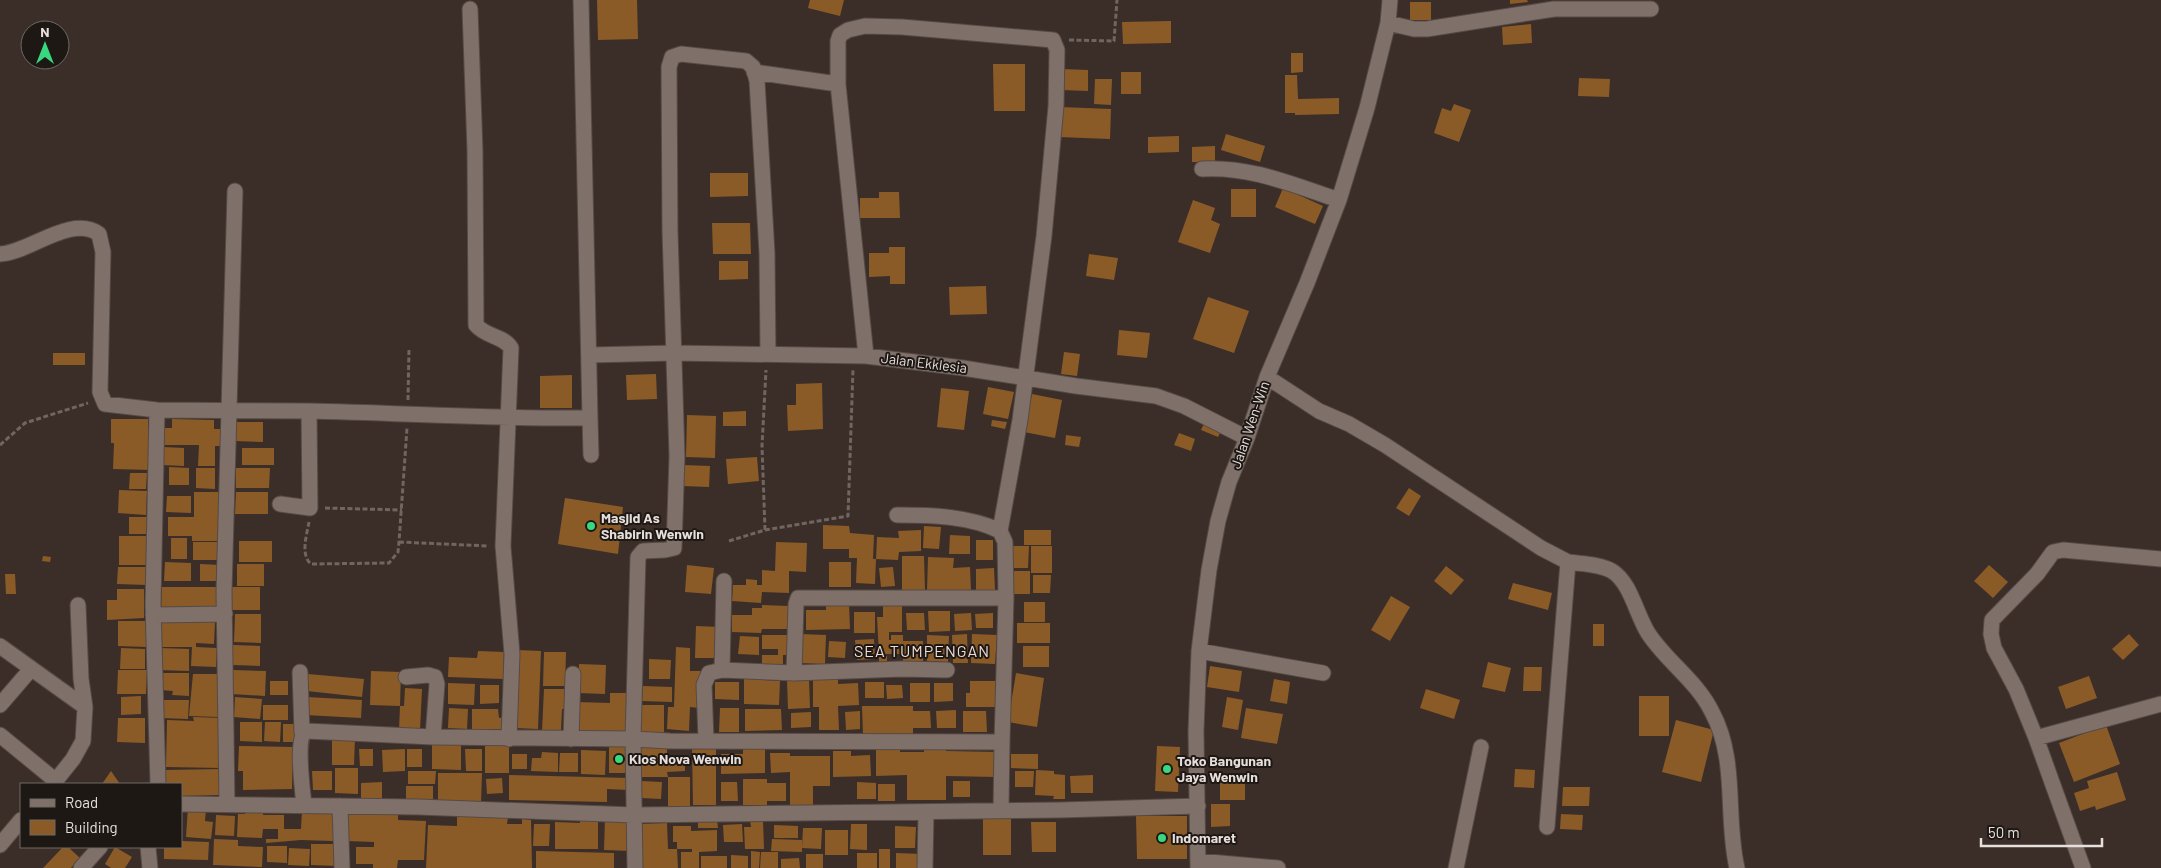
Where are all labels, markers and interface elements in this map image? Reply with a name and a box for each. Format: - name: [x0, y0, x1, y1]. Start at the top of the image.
- north arrow: [20, 20, 70, 70]
- text: N: [40, 23, 50, 40]
- street label: Jalan Ekklesia: [880, 349, 968, 376]
- street label: Jalan Wen-Win: [1227, 379, 1272, 471]
- place label: Masjid As Shabirin Wenwin: [601, 509, 704, 542]
- marker: Masjid As Shabirin Wenwin: [585, 520, 597, 532]
- district label: SEA TUMPENGAN: [854, 641, 990, 660]
- place label: Kios Nova Wenwin: [629, 750, 741, 767]
- place label: Toko Bangunan Jaya Wenwin: [1177, 752, 1271, 785]
- marker: Kios Nova Wenwin: [613, 753, 625, 765]
- marker: Toko Bangunan Jaya Wenwin: [1161, 763, 1173, 775]
- legend: [20, 783, 182, 848]
- text: Road: [65, 793, 98, 811]
- scale bar: [1981, 816, 2102, 848]
- text: Building: [65, 818, 118, 836]
- text: 50 m: [1988, 823, 2020, 841]
- place label: Indomaret: [1172, 829, 1236, 846]
- marker: Indomaret: [1156, 832, 1168, 844]

